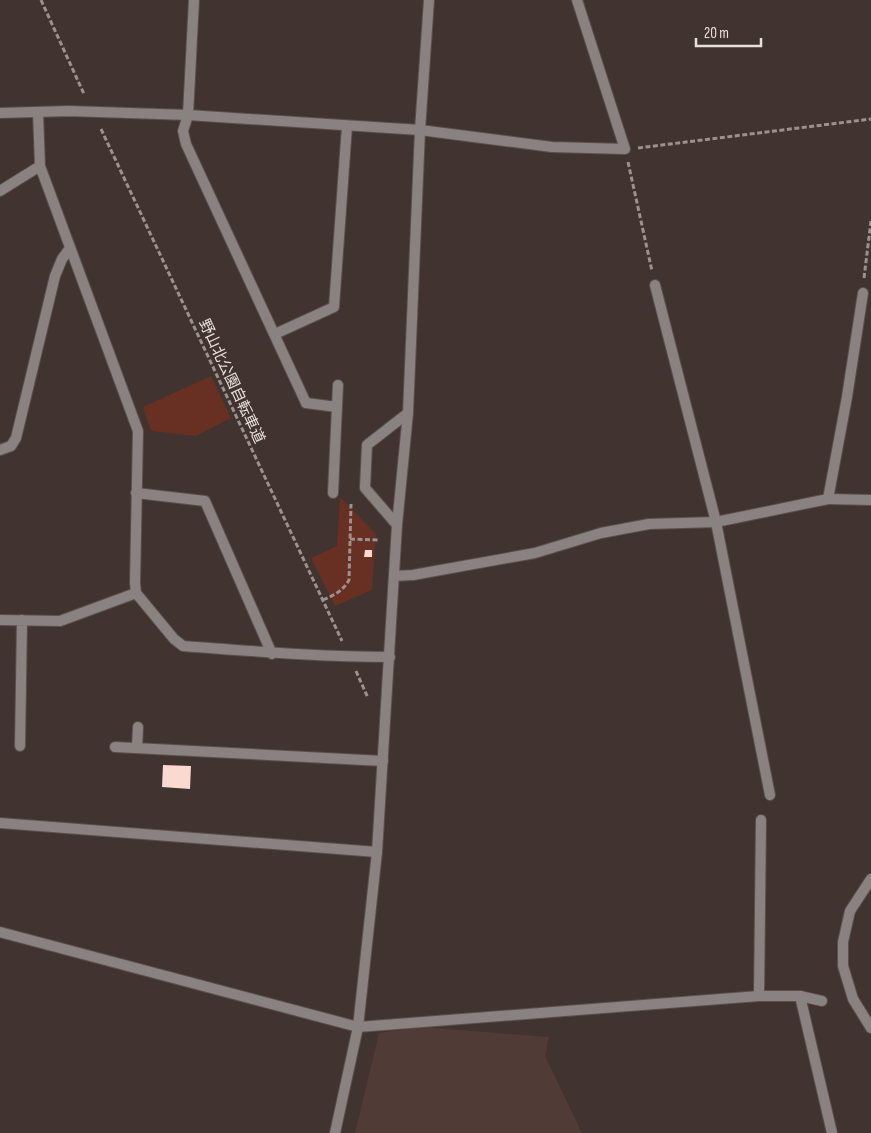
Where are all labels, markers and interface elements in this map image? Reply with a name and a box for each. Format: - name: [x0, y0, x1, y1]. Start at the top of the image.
- scale bar: [696, 15, 761, 47]
- text: 20 m: [704, 24, 729, 43]
- street label: 野山北公園自転車道: [194, 316, 269, 446]

